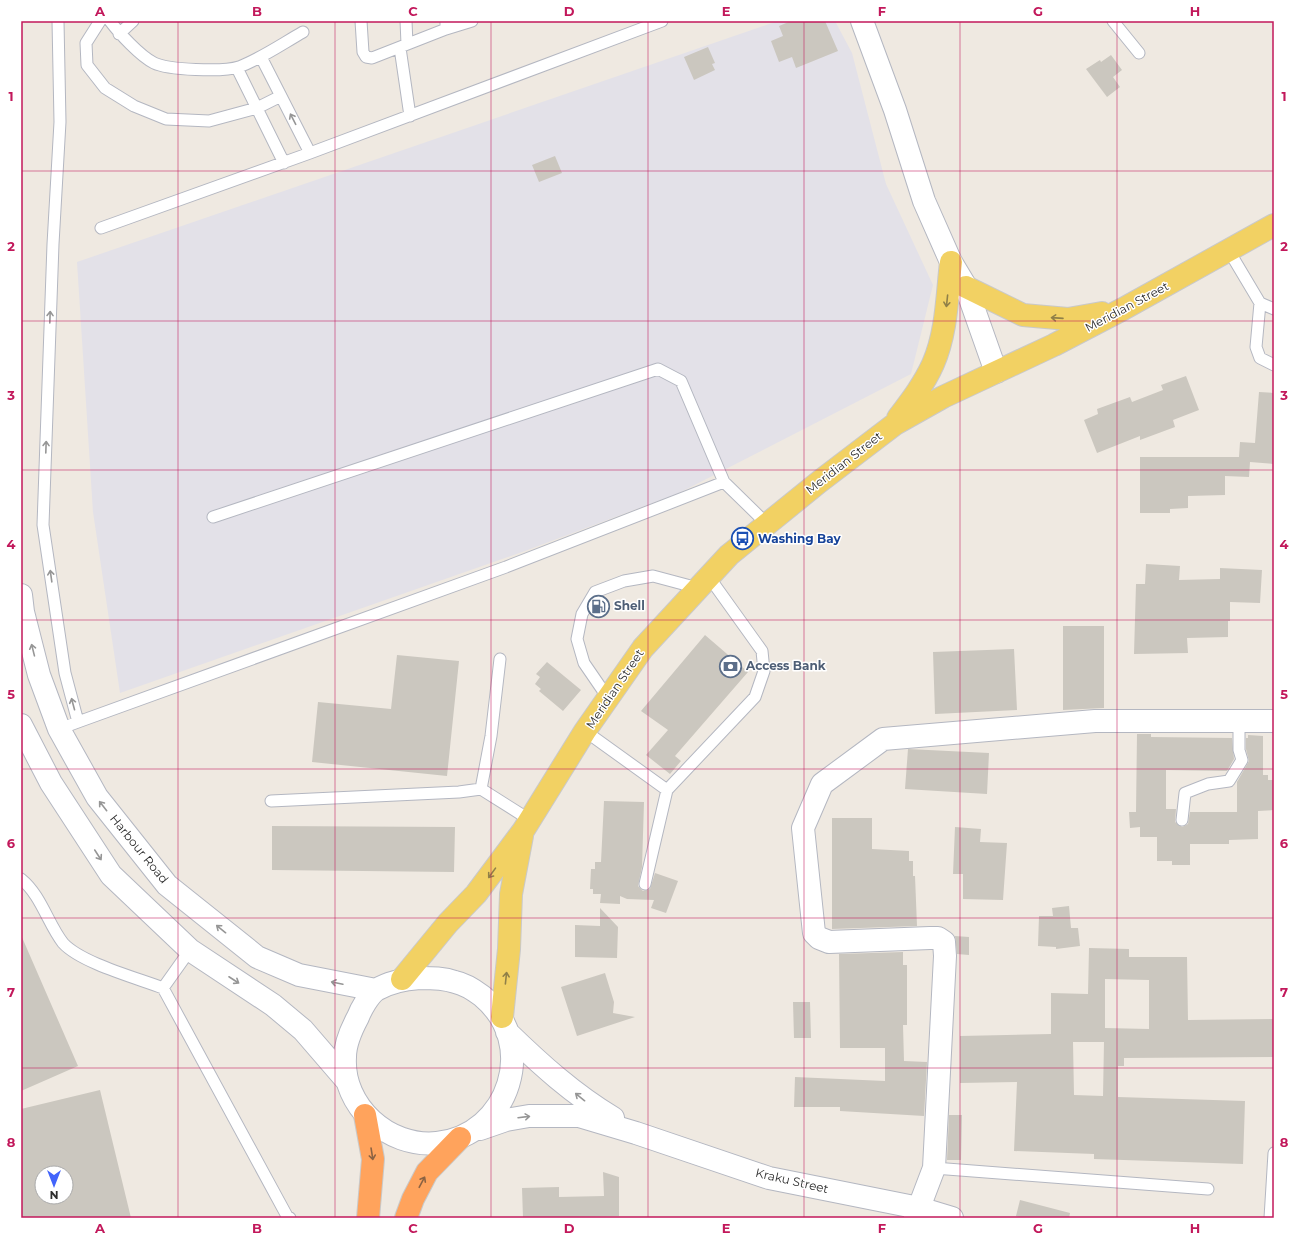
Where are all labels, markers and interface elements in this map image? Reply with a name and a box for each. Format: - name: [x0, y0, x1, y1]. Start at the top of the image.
- text: A: [94, 3, 106, 19]
- text: B: [252, 3, 262, 19]
- text: C: [408, 3, 418, 19]
- text: D: [564, 3, 575, 19]
- text: E: [722, 3, 731, 19]
- text: F: [878, 3, 886, 19]
- text: G: [1033, 3, 1043, 19]
- text: H: [1190, 3, 1200, 19]
- text: 1: [8, 88, 14, 104]
- text: 1: [1281, 88, 1287, 104]
- one-way arrow: [288, 113, 296, 125]
- text: 2: [7, 238, 15, 254]
- text: 2: [1280, 238, 1288, 254]
- street label: Meridian Street: [1082, 278, 1171, 335]
- one-way arrow: [943, 294, 951, 307]
- one-way arrow: [47, 311, 54, 324]
- one-way arrow: [1051, 315, 1064, 322]
- text: 3: [6, 387, 15, 403]
- text: 3: [1279, 387, 1288, 403]
- street label: Meridian Street: [803, 428, 885, 497]
- one-way arrow: [42, 441, 50, 454]
- bus stop icon: Washing Bay: [729, 526, 755, 552]
- place label: Washing Bay: [758, 531, 842, 546]
- text: 4: [7, 536, 16, 552]
- text: 4: [1280, 536, 1289, 552]
- one-way arrow: [46, 570, 54, 583]
- fuel station icon: Shell: [585, 593, 611, 619]
- place label: Shell: [614, 598, 645, 613]
- one-way arrow: [28, 644, 36, 657]
- street label: Meridian Street: [582, 646, 647, 731]
- bank icon: Access Bank: [717, 653, 743, 679]
- place label: Access Bank: [745, 658, 826, 673]
- text: 5: [7, 686, 15, 702]
- text: 5: [1280, 686, 1288, 702]
- one-way arrow: [69, 698, 76, 711]
- one-way arrow: [99, 800, 107, 811]
- street label: Harbour Road: [107, 811, 172, 886]
- text: 6: [7, 835, 16, 851]
- text: 6: [1280, 835, 1289, 851]
- one-way arrow: [94, 849, 102, 860]
- one-way arrow: [488, 868, 496, 879]
- one-way arrow: [216, 925, 227, 934]
- one-way arrow: [502, 972, 510, 985]
- one-way arrow: [228, 976, 240, 984]
- one-way arrow: [331, 978, 344, 986]
- text: 7: [7, 984, 15, 1000]
- text: 7: [1280, 984, 1288, 1000]
- one-way arrow: [574, 1092, 585, 1101]
- one-way arrow: [517, 1113, 530, 1121]
- text: 8: [7, 1134, 16, 1150]
- text: 8: [1280, 1134, 1289, 1150]
- one-way arrow: [368, 1147, 376, 1160]
- north arrow: [34, 1165, 74, 1205]
- street label: Kraku Street: [754, 1165, 830, 1196]
- one-way arrow: [419, 1177, 426, 1189]
- text: N: [50, 1188, 58, 1202]
- text: A: [94, 1220, 106, 1236]
- text: B: [252, 1220, 262, 1236]
- text: C: [408, 1220, 418, 1236]
- text: D: [564, 1220, 575, 1236]
- text: E: [722, 1220, 731, 1236]
- text: F: [878, 1220, 886, 1236]
- text: G: [1033, 1220, 1043, 1236]
- text: H: [1190, 1220, 1200, 1236]

